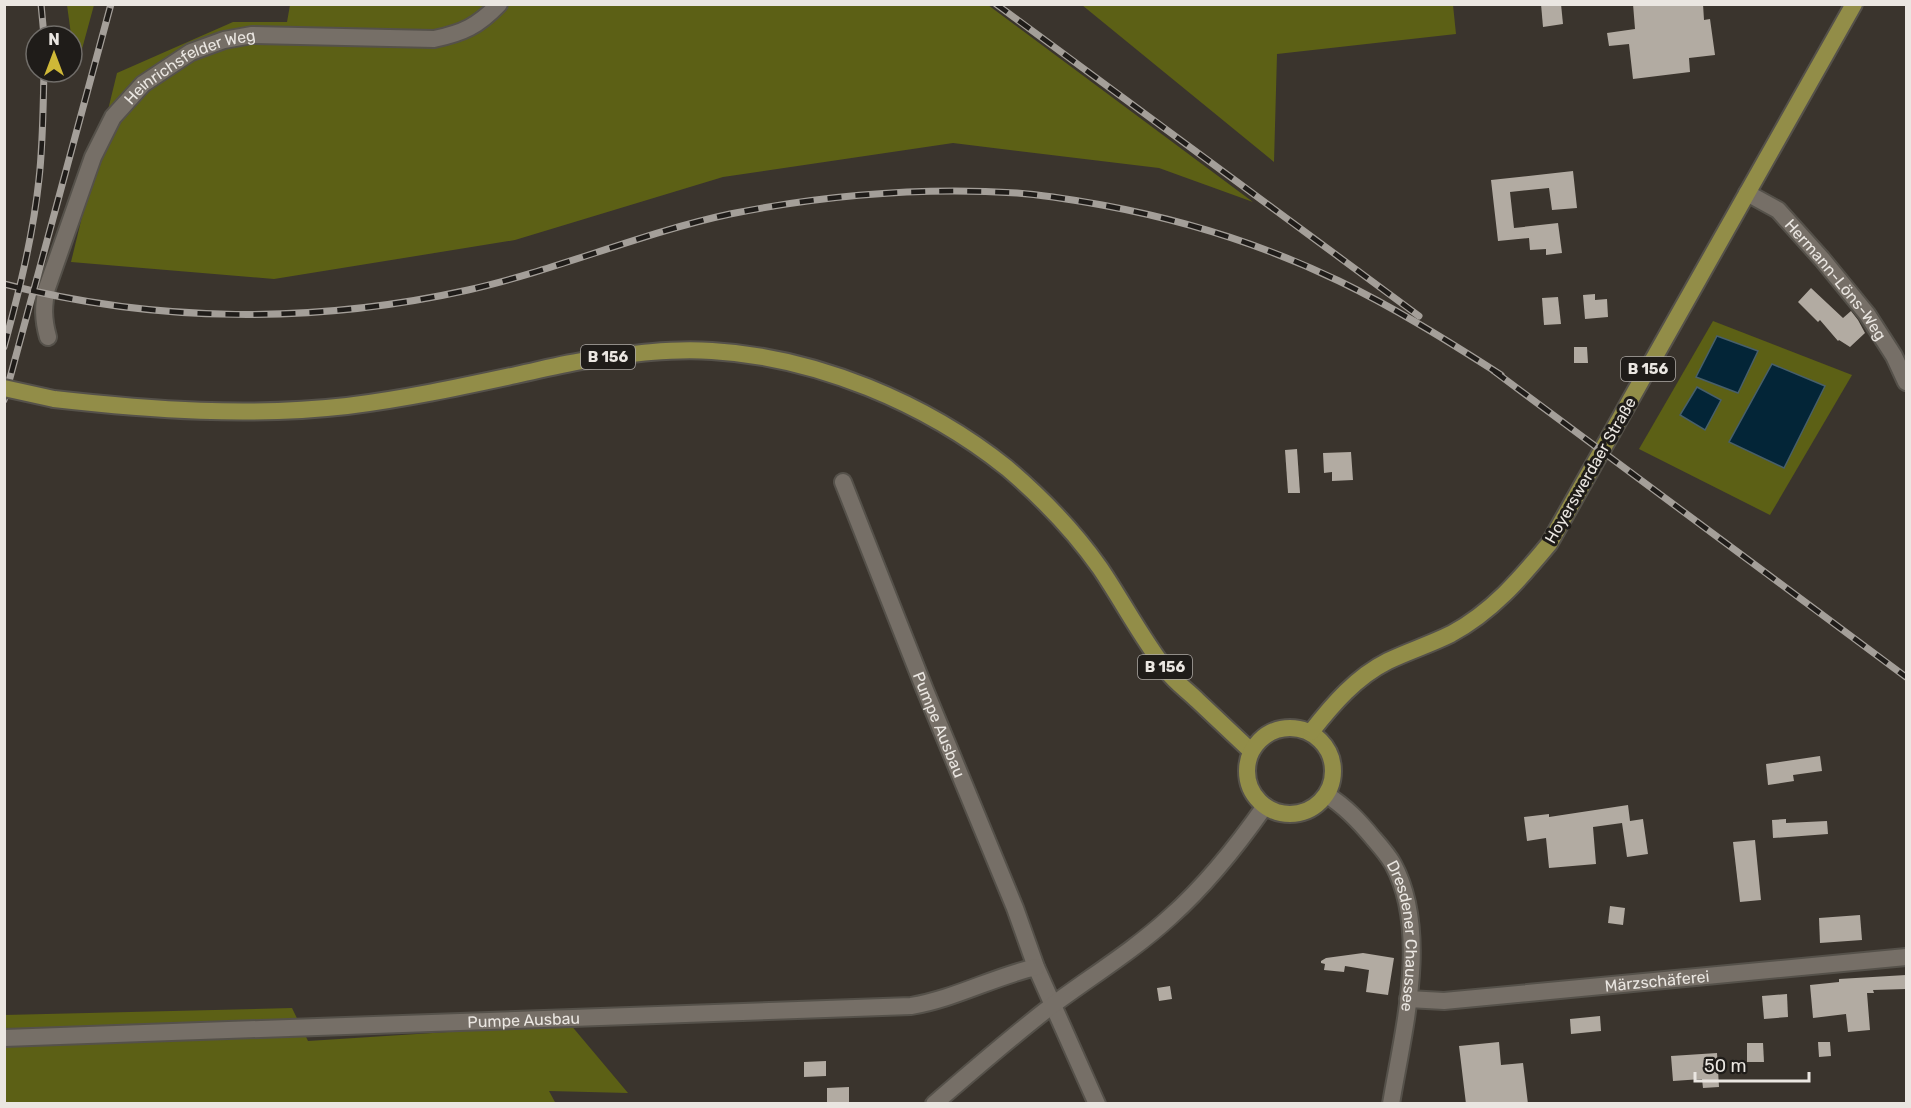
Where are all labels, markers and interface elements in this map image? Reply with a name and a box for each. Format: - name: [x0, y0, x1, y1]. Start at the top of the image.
- north arrow: [24, 24, 84, 84]
- street label: Heinrichsfelder Weg: [120, 26, 257, 108]
- text: N: [48, 30, 60, 49]
- street label: Hermann-Löns-Weg: [1781, 215, 1890, 344]
- road number: B 156: [581, 345, 635, 369]
- road number: B 156: [1621, 357, 1675, 381]
- street label: Hoyerswerdaer Straße: [1541, 394, 1640, 547]
- road number: B 156: [1138, 655, 1192, 679]
- street label: Pumpe Ausbau: [909, 669, 969, 780]
- street label: Dresdener Chaussee: [1383, 857, 1421, 1013]
- street label: Märzschäferei: [1604, 967, 1710, 996]
- street label: Pumpe Ausbau: [467, 1009, 580, 1032]
- scale bar: [1695, 1045, 1809, 1083]
- text: 50 m: [1704, 1055, 1747, 1077]

